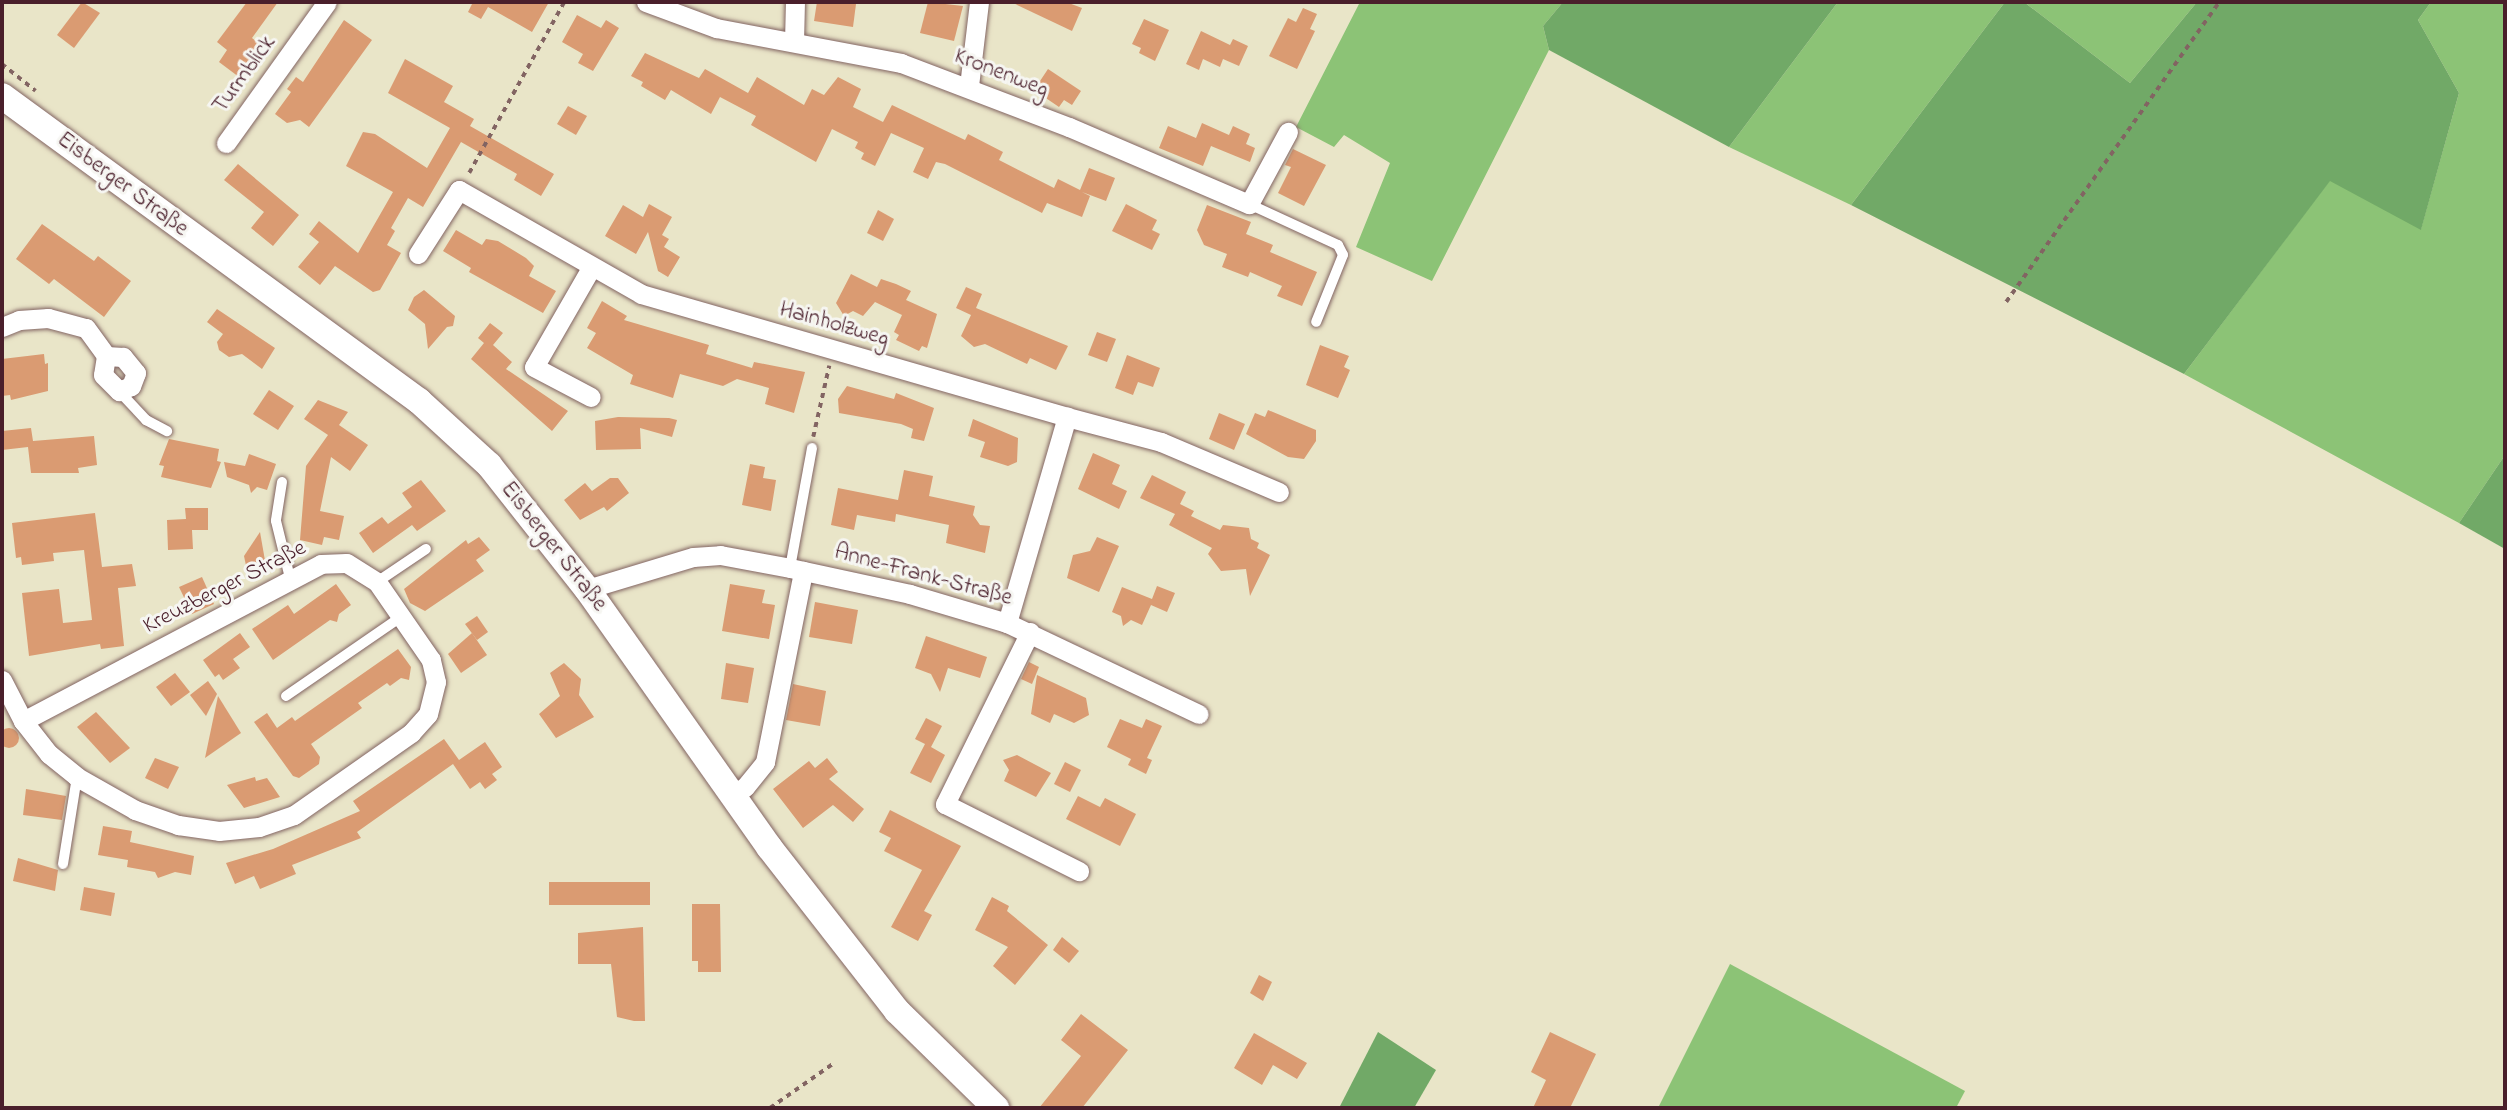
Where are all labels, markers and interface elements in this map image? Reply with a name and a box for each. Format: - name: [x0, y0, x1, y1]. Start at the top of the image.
- street label: Turmblick: [208, 31, 282, 119]
- street label: Kronenweg: [950, 43, 1052, 105]
- street label: Eisberger Straße: [51, 127, 193, 243]
- street label: Hainholzweg: [776, 296, 892, 354]
- street label: Eisberger Straße: [494, 477, 612, 617]
- street label: Kreuzberger Straße: [139, 535, 311, 641]
- street label: Anne-Frank-Straße: [831, 539, 1015, 613]

